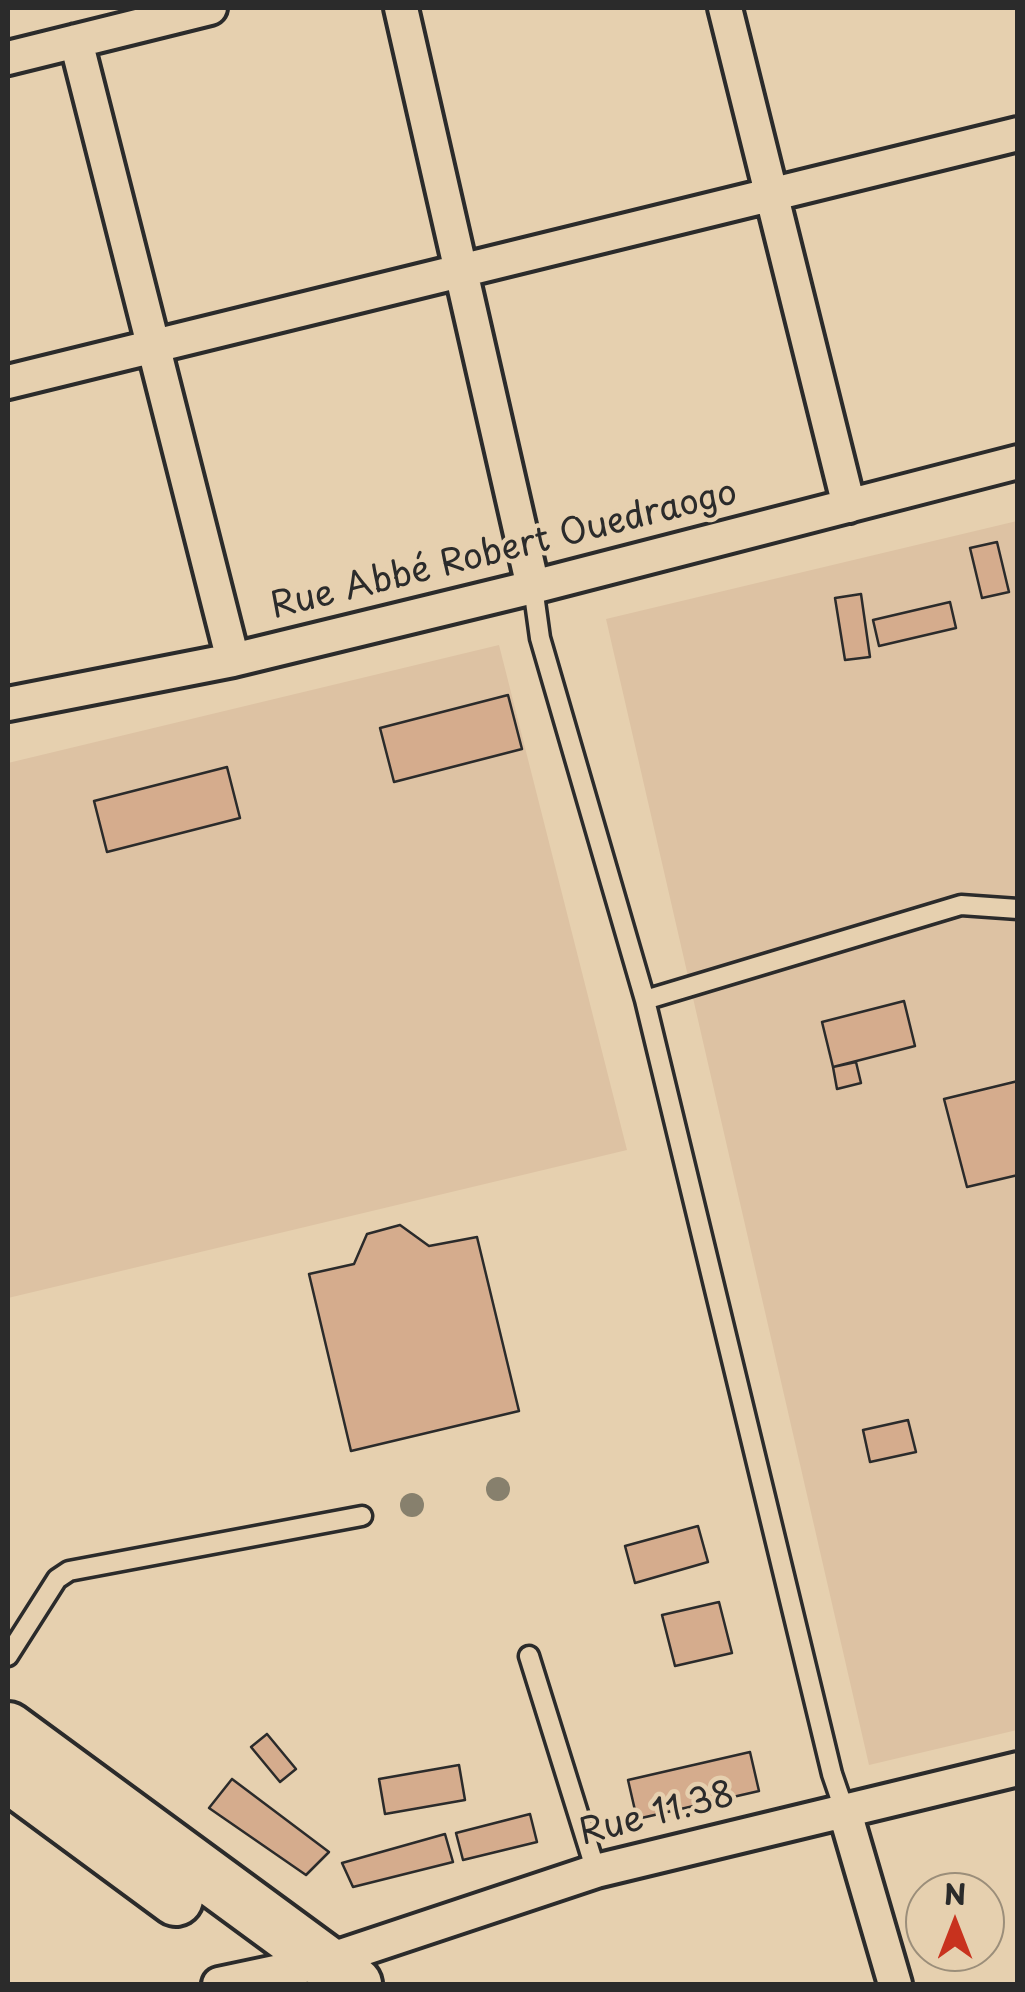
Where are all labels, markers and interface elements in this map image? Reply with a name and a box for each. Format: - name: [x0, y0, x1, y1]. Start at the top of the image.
- street label: Rue Abbé Robert Ouedraogo: [266, 473, 742, 629]
- street label: Rue 11.38: [575, 1774, 739, 1856]
- north arrow: [905, 1872, 1005, 1972]
- text: N: [944, 1872, 966, 1915]

